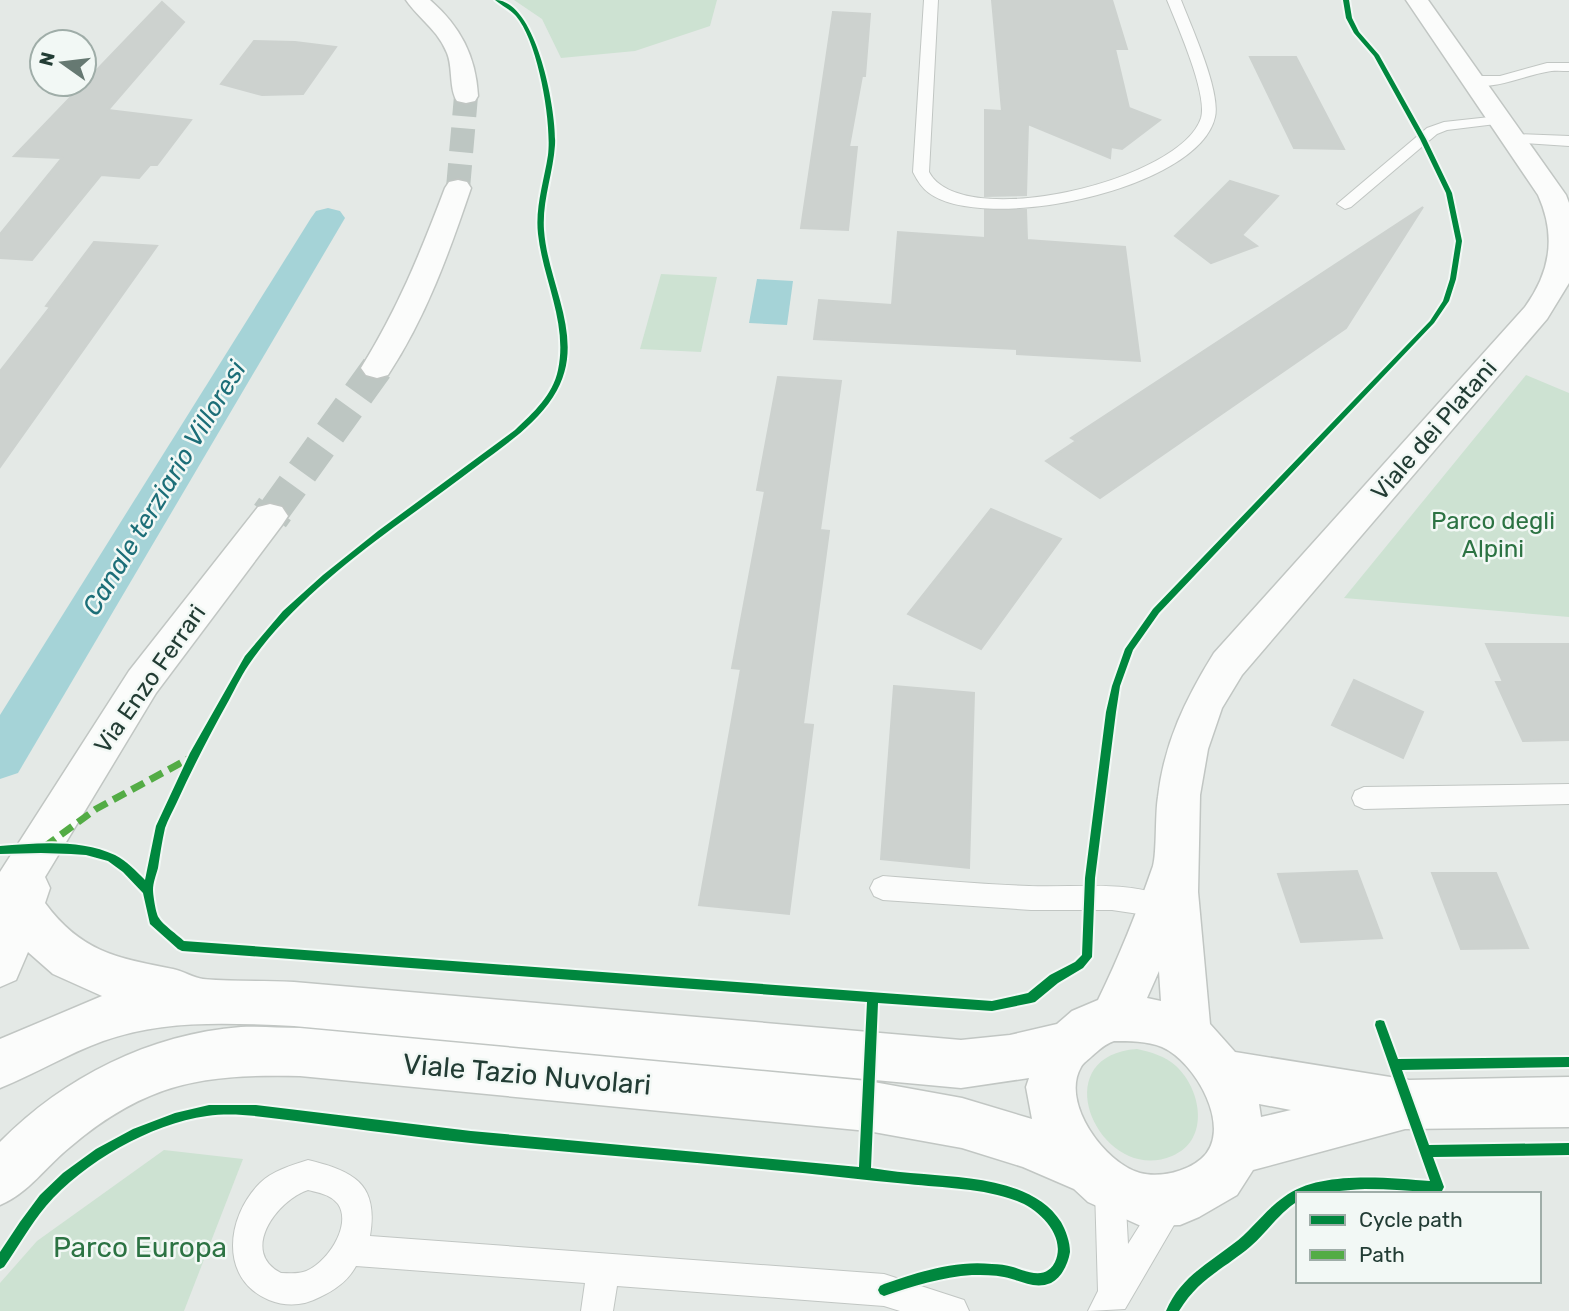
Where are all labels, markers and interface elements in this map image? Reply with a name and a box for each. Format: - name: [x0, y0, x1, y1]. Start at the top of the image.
- north arrow: [28, 28, 98, 98]
- text: N: [34, 50, 60, 68]
- street label: Viale dei Platani: [1365, 354, 1503, 506]
- water label: Canale terziario Villoresi: [76, 355, 253, 621]
- park label: Parco degli Alpini: [1431, 507, 1555, 563]
- street label: Via Enzo Ferrari: [88, 599, 212, 759]
- street label: Viale Tazio Nuvolari: [401, 1047, 653, 1102]
- legend: [1296, 1192, 1541, 1283]
- text: Cycle path: [1359, 1207, 1463, 1232]
- park label: Parco Europa: [53, 1231, 227, 1264]
- text: Path: [1359, 1242, 1405, 1267]

